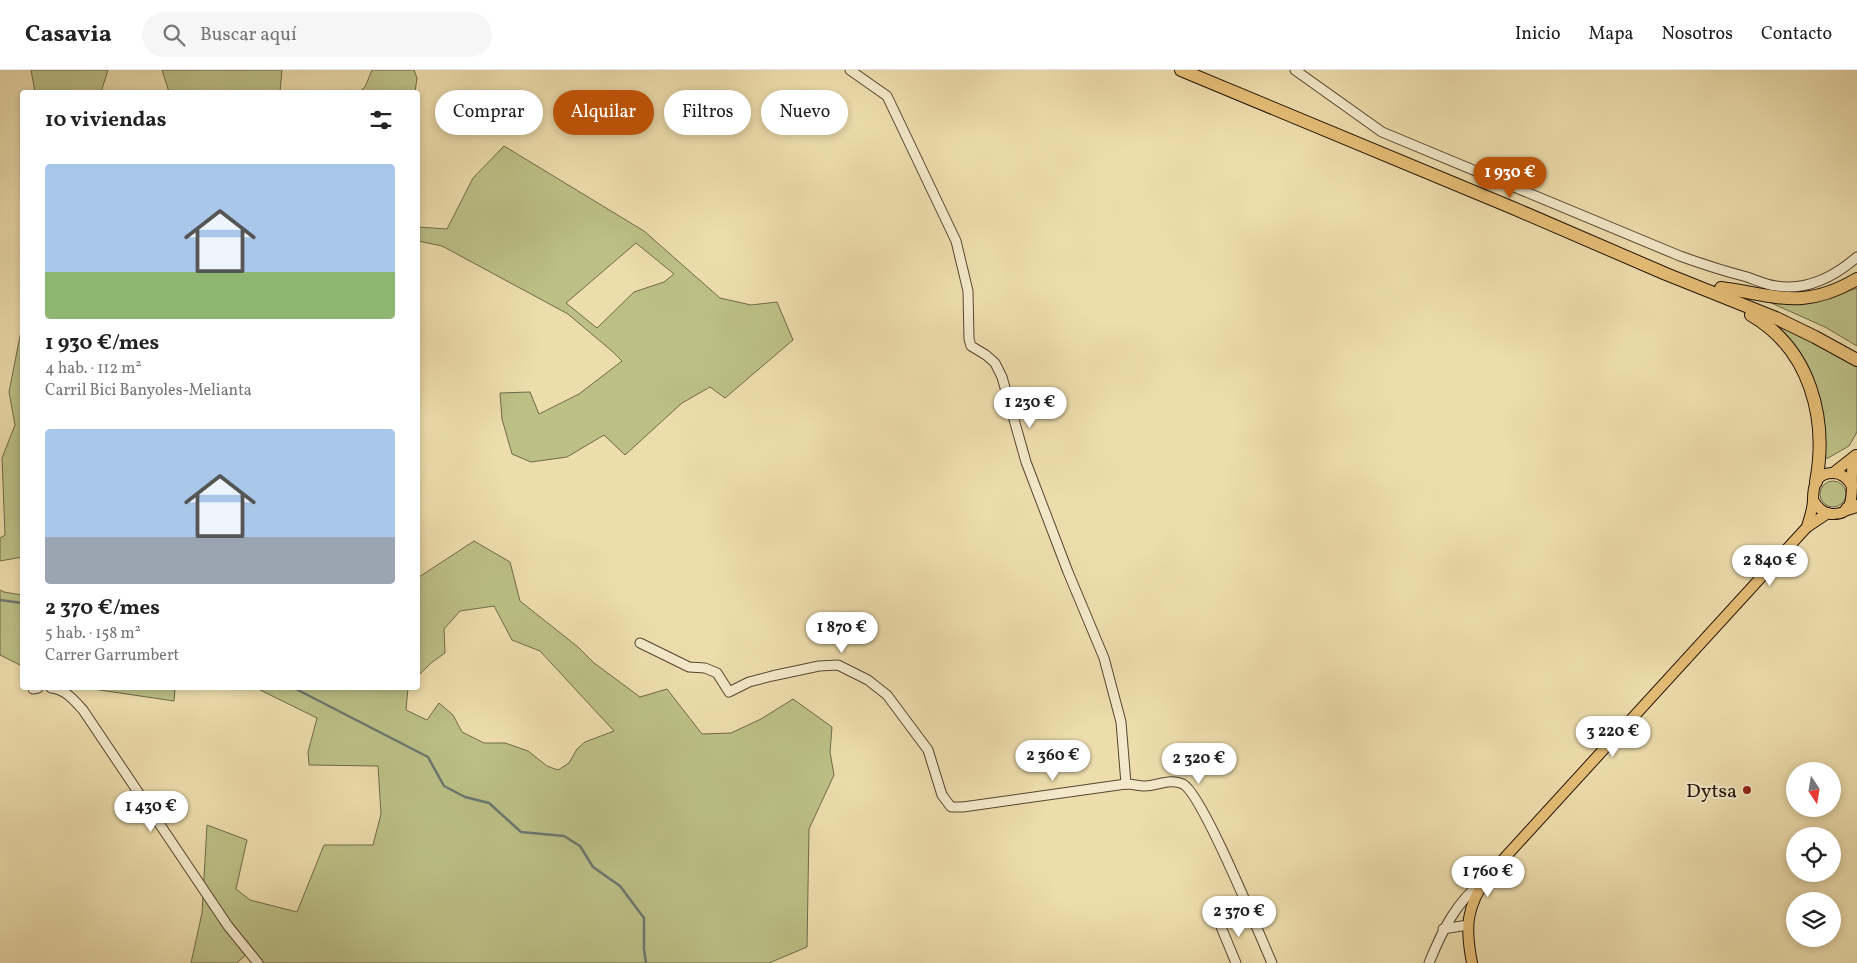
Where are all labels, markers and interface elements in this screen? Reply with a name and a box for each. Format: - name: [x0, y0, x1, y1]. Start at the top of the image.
- search box: [142, 12, 492, 57]
- text: Casavia: [25, 18, 112, 52]
- icon: search: [160, 21, 188, 49]
- text: Buscar aquí: [200, 22, 297, 48]
- text: Inicio: [1515, 22, 1561, 47]
- text: Mapa: [1589, 22, 1634, 47]
- text: Nosotros: [1662, 22, 1733, 47]
- text: Contacto: [1761, 22, 1832, 47]
- chip: Comprar: [435, 90, 543, 135]
- chip: Alquilar: [553, 90, 654, 135]
- chip: Filtros: [664, 90, 751, 135]
- chip: Nuevo: [761, 90, 848, 135]
- text: 10 viviendas: [45, 106, 166, 135]
- icon: filters: [367, 106, 395, 134]
- pin: 1 930 €: [1464, 156, 1556, 199]
- text: 1 930 €: [1484, 162, 1536, 184]
- icon: home: [175, 196, 265, 286]
- text: 1 930 €/mes: [45, 329, 159, 358]
- text: 4 hab. · 112 m²: [45, 358, 141, 380]
- text: Carril Bici Banyoles-Melianta: [45, 380, 252, 402]
- pin: 1 230 €: [984, 386, 1076, 429]
- text: 1 230 €: [1005, 392, 1055, 414]
- icon: home: [175, 461, 265, 551]
- pin: 2 840 €: [1724, 544, 1816, 587]
- text: 2 840 €: [1743, 550, 1797, 572]
- text: 2 370 €/mes: [45, 594, 160, 623]
- pin: 1 870 €: [796, 612, 888, 654]
- text: 1 870 €: [817, 617, 867, 639]
- text: 5 hab. · 158 m²: [45, 623, 141, 645]
- text: Carrer Garrumbert: [45, 645, 179, 667]
- pin: 3 220 €: [1567, 716, 1659, 758]
- text: 3 220 €: [1587, 721, 1639, 743]
- pin: 2 360 €: [1007, 740, 1099, 782]
- pin: 2 320 €: [1153, 742, 1245, 785]
- text: 2 360 €: [1026, 745, 1080, 767]
- text: 2 320 €: [1173, 748, 1225, 770]
- north arrow: [1786, 762, 1841, 818]
- map controls: [1786, 762, 1841, 947]
- place label: Dytsa: [1686, 778, 1737, 806]
- marker: Dytsa: [1741, 784, 1753, 796]
- pin: 1 430 €: [105, 790, 197, 833]
- text: 1 430 €: [125, 796, 177, 818]
- button: locate: [1786, 827, 1841, 882]
- pin: 1 760 €: [1442, 856, 1534, 898]
- text: 1 760 €: [1463, 861, 1513, 883]
- button: layers: [1786, 892, 1841, 947]
- pin: 2 370 €: [1193, 896, 1285, 938]
- text: 2 370 €: [1213, 901, 1265, 923]

